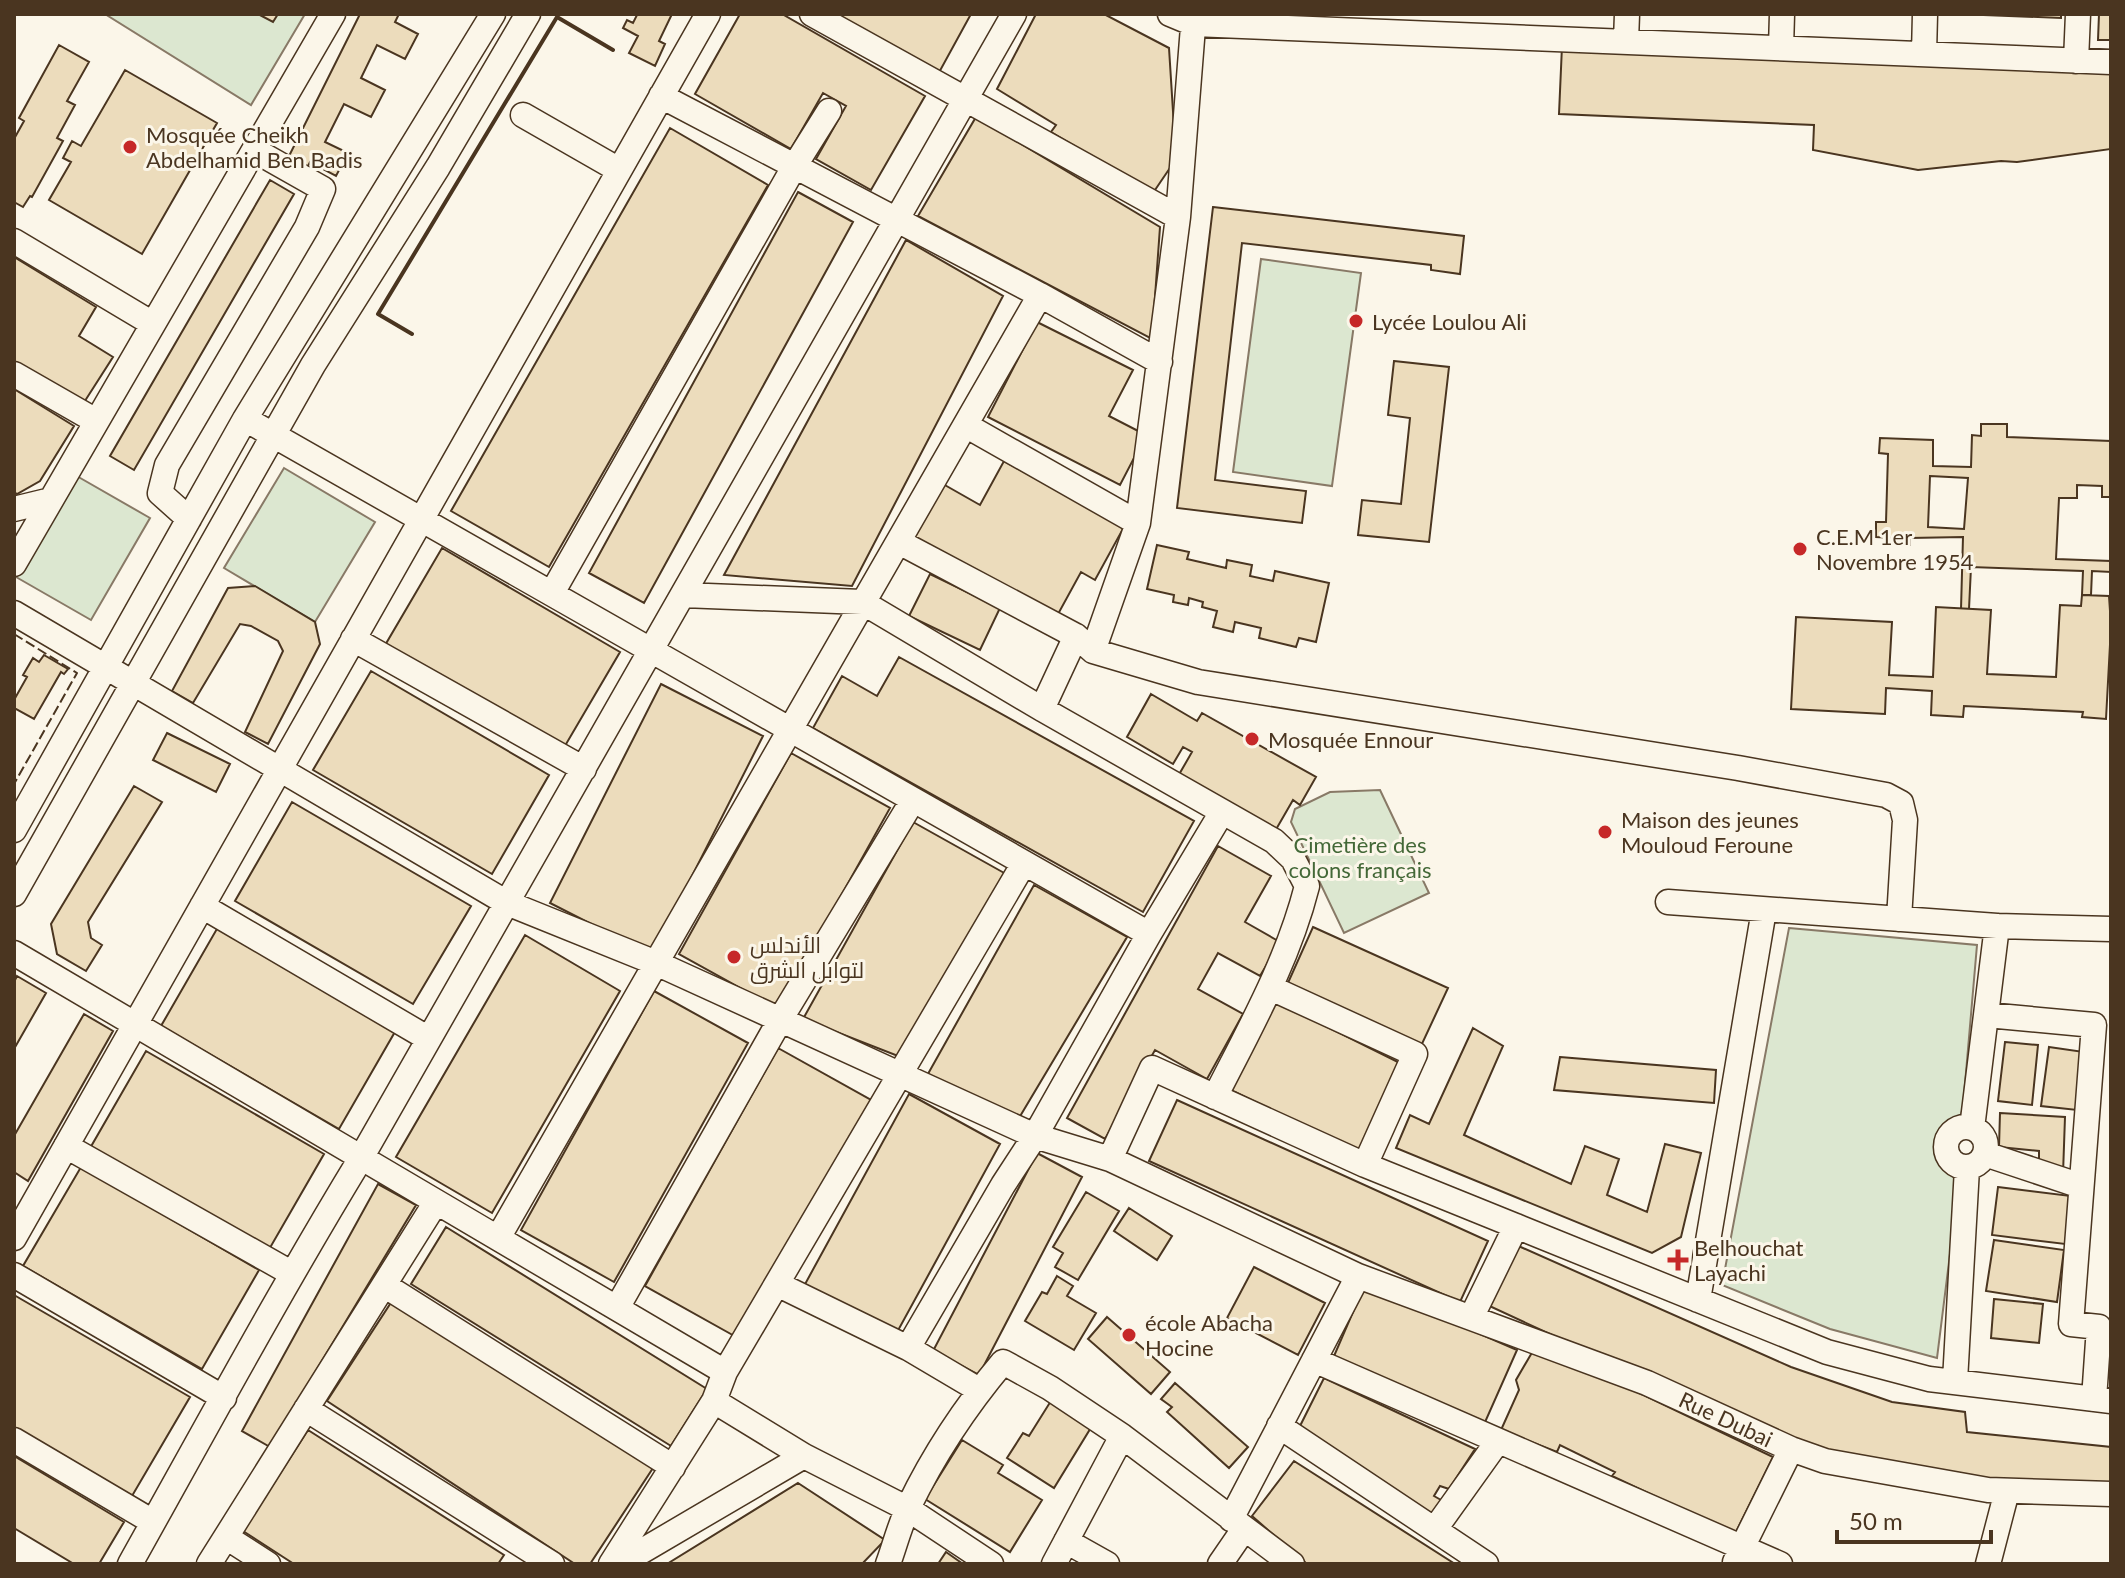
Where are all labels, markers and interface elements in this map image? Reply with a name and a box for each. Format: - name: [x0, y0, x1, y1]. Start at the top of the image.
- place label: Mosquée Cheikh Abdelhamid Ben Badis: [146, 121, 363, 173]
- marker: Mosquée Cheikh Abdelhamid Ben Badis: [121, 138, 139, 156]
- place label: Lycée Loulou Ali: [1372, 308, 1527, 335]
- marker: Lycée Loulou Ali: [1347, 312, 1365, 330]
- place label: C.E.M 1er Novembre 1954: [1816, 523, 1974, 575]
- marker: C.E.M 1er Novembre 1954: [1791, 540, 1809, 558]
- place label: Mosquée Ennour: [1268, 726, 1433, 753]
- marker: Mosquée Ennour: [1243, 730, 1261, 748]
- place label: Maison des jeunes Mouloud Feroune: [1621, 806, 1799, 858]
- marker: Maison des jeunes Mouloud Feroune: [1596, 823, 1614, 841]
- park label: Cimetière des colons français: [1289, 831, 1431, 883]
- place label: الأندلس لتوابل الشرق: [750, 931, 864, 984]
- marker: الأندلس لتوابل الشرق: [725, 948, 743, 966]
- place label: Belhouchat Layachi: [1694, 1234, 1803, 1286]
- marker: Belhouchat Layachi: [1669, 1251, 1687, 1269]
- place label: école Abacha Hocine: [1145, 1309, 1273, 1361]
- marker: école Abacha Hocine: [1120, 1326, 1138, 1344]
- street label: Rue Dubai: [1675, 1386, 1777, 1452]
- scale bar: [1837, 1494, 1991, 1544]
- text: 50 m: [1849, 1506, 1903, 1535]

